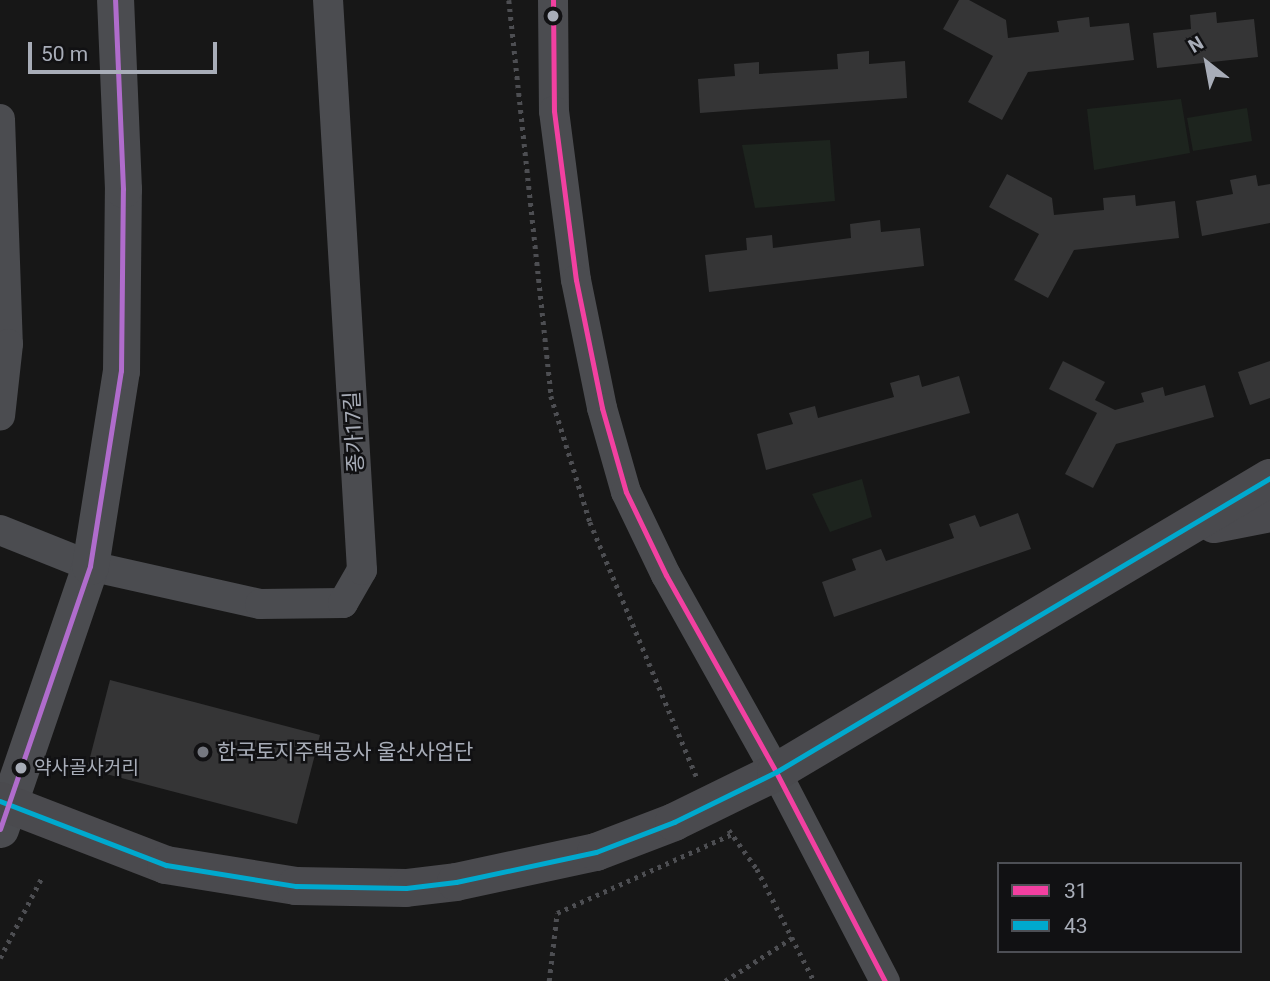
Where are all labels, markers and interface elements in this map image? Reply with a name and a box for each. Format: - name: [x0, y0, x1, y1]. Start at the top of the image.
- unlabelled marker: [546, 9, 560, 23]
- scale bar: [32, 28, 220, 72]
- north arrow: [1172, 28, 1242, 98]
- text: N: [1184, 31, 1208, 58]
- text: 50 m: [41, 42, 88, 66]
- street label: 종가17길: [339, 391, 369, 473]
- place label: 한국토지주택공사 울산사업단: [217, 739, 473, 765]
- marker: 한국토지주택공사 울산사업단: [195, 744, 211, 760]
- place label: 약사골사거리: [34, 757, 139, 779]
- marker: 약사골사거리: [14, 761, 28, 775]
- legend: [997, 862, 1242, 953]
- text: 31: [1064, 879, 1088, 903]
- text: 43: [1064, 914, 1088, 938]

